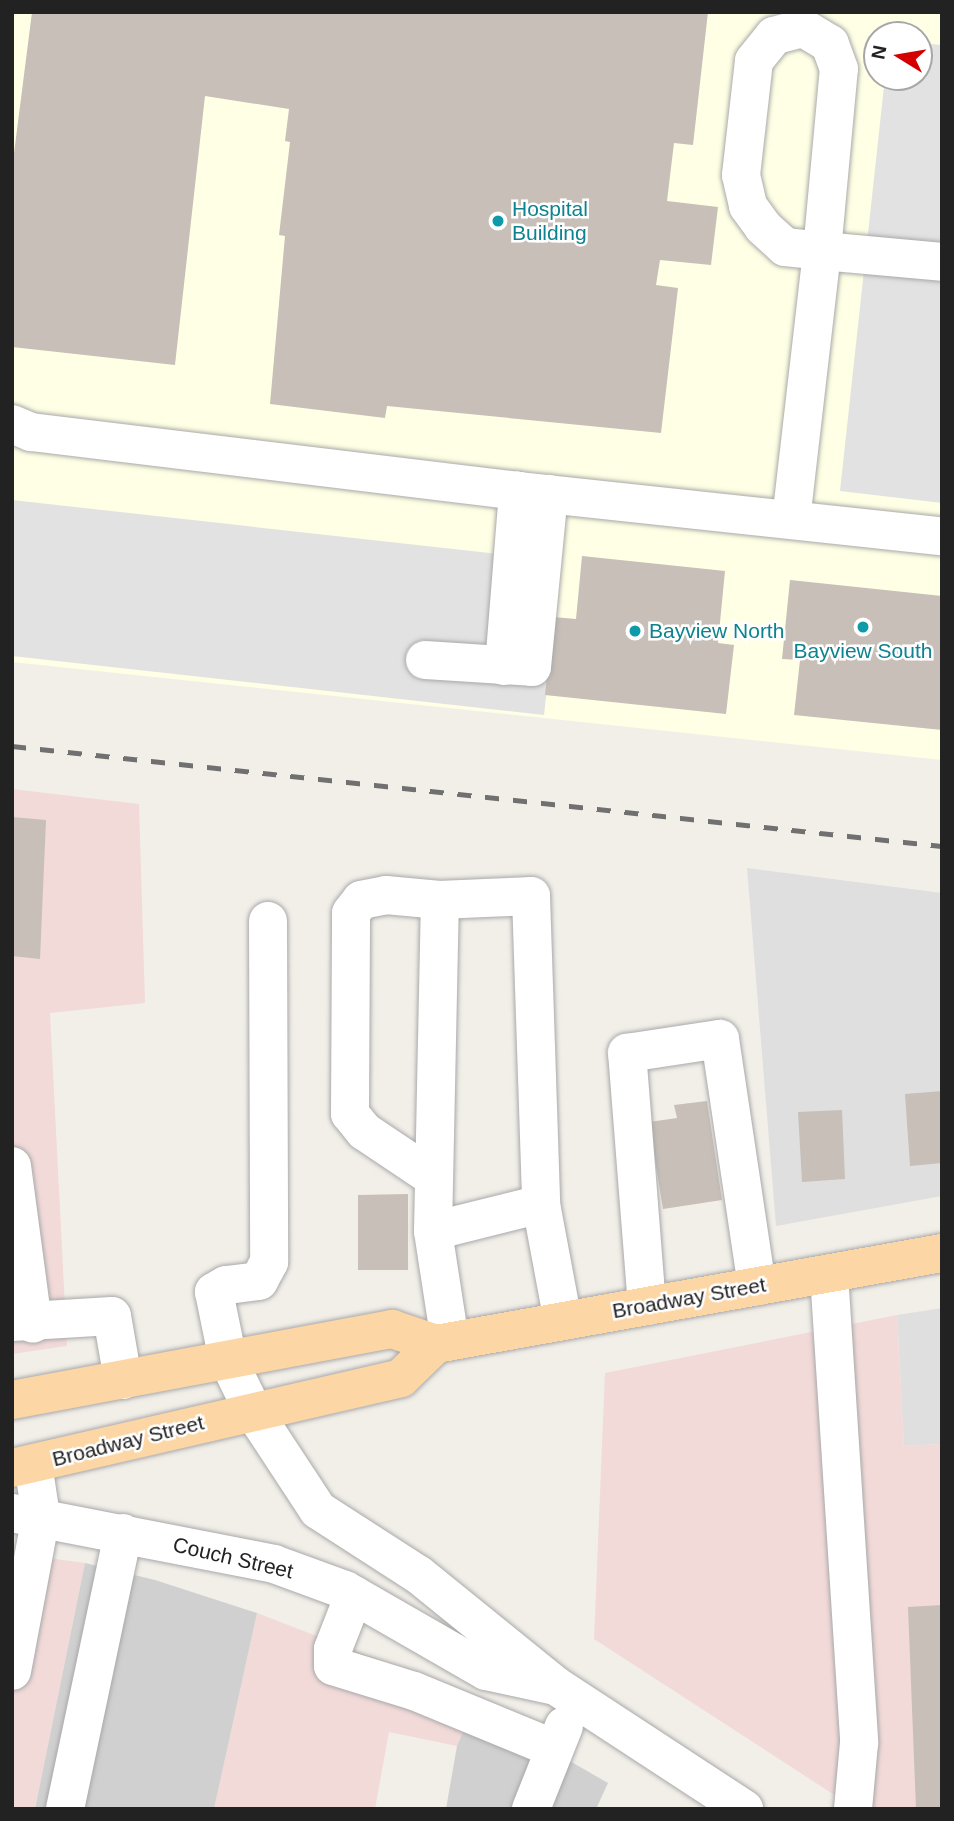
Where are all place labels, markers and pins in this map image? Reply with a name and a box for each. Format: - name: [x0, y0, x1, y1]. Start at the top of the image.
- place label: Hospital Building: [512, 196, 588, 246]
- marker: Hospital Building: [490, 213, 506, 229]
- place label: Bayview North: [649, 618, 784, 644]
- marker: Bayview South: [855, 619, 871, 635]
- marker: Bayview North: [627, 623, 643, 639]
- place label: Bayview South: [794, 638, 932, 664]

